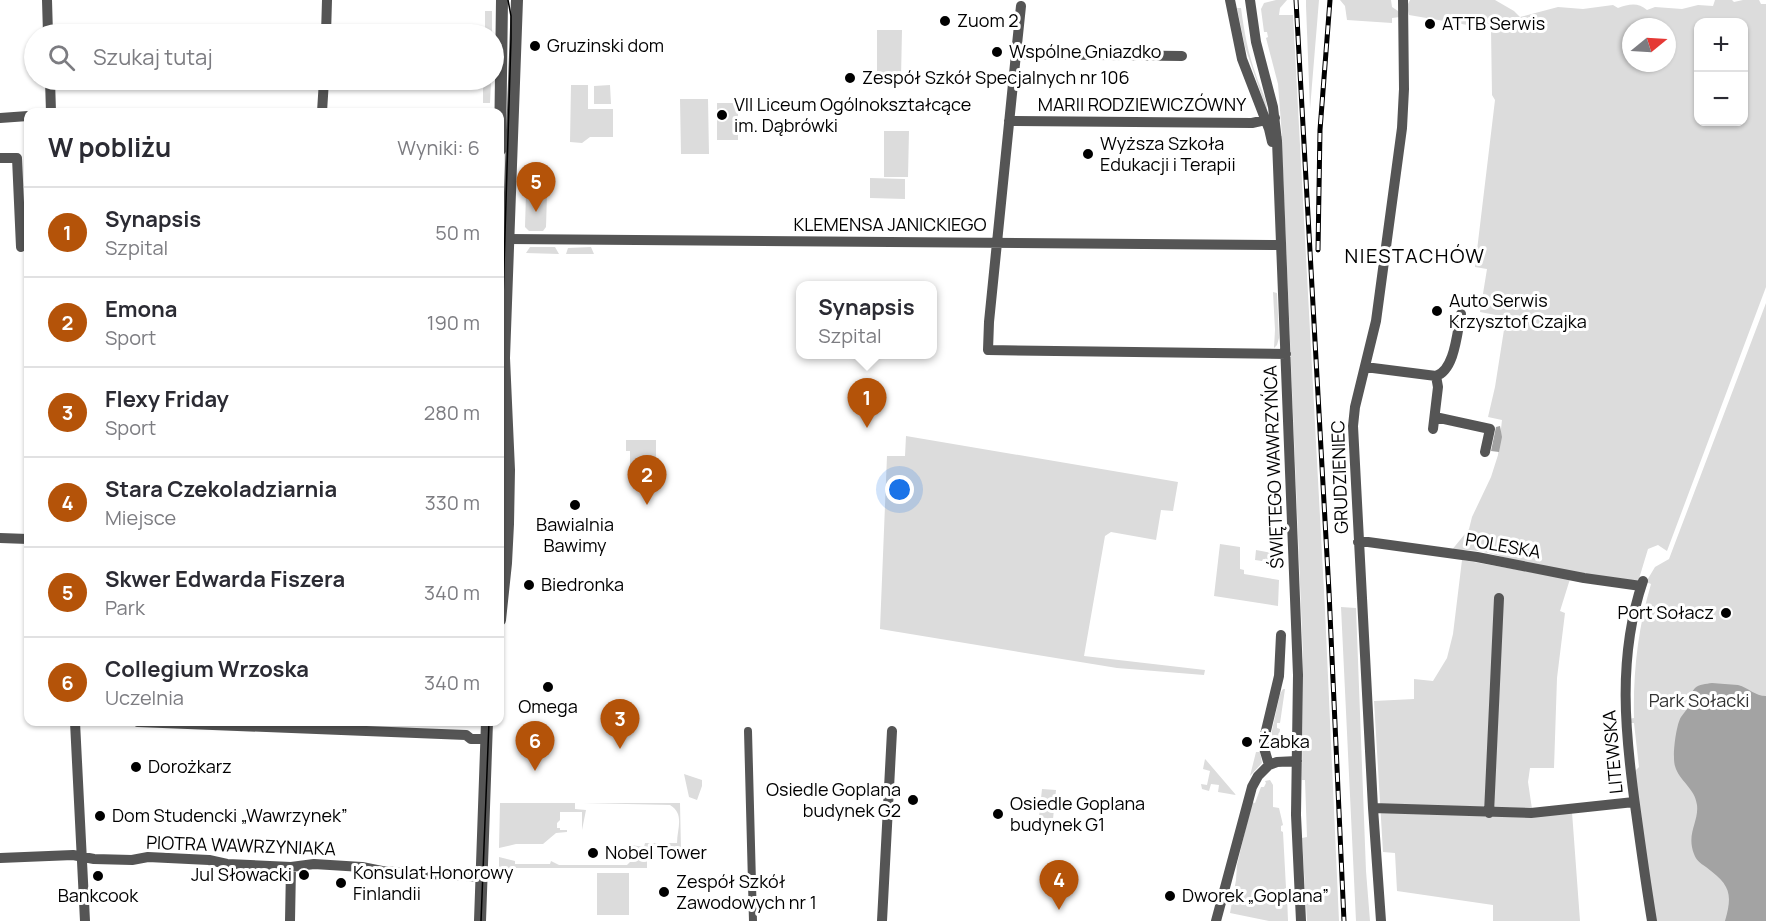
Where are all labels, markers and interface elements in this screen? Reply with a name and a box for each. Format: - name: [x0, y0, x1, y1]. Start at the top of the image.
- place label: Zuom 2: [957, 8, 1019, 32]
- place label: ATTB Serwis: [1442, 11, 1545, 35]
- marker: Zuom 2: [938, 14, 952, 28]
- marker: ATTB Serwis: [1423, 17, 1437, 31]
- north arrow: [1622, 18, 1676, 72]
- map controls: [1694, 18, 1748, 126]
- button: +: [1694, 18, 1748, 72]
- search box: [24, 24, 504, 90]
- place label: Gruzinski dom: [547, 33, 664, 57]
- marker: Gruzinski dom: [528, 39, 542, 53]
- place label: Wspólne Gniazdko: [1009, 39, 1161, 63]
- icon: search: [45, 41, 78, 74]
- text: Szukaj tutaj: [93, 42, 213, 72]
- marker: Wspólne Gniazdko: [990, 45, 1004, 59]
- place label: Zespół Szkół Specjalnych nr 106: [862, 65, 1130, 89]
- marker: Zespół Szkół Specjalnych nr 106: [843, 71, 857, 85]
- button: −: [1694, 72, 1748, 126]
- place label: VII Liceum Ogólnokształcące im. Dąbrówki: [734, 92, 971, 137]
- street label: MARII RODZIEWICZÓWNY: [1038, 92, 1247, 116]
- marker: VII Liceum Ogólnokształcące im. Dąbrówki: [715, 108, 729, 122]
- text: W pobliżu: [48, 129, 171, 165]
- place label: Wyższa Szkoła Edukacji i Terapii: [1100, 131, 1236, 176]
- text: Wyniki: 6: [397, 134, 480, 161]
- marker: Wyższa Szkoła Edukacji i Terapii: [1081, 147, 1095, 161]
- pin: 5: [516, 162, 556, 212]
- text: Synapsis: [105, 204, 201, 234]
- street label: KLEMENSA JANICKIEGO: [793, 212, 987, 236]
- text: 1: [63, 219, 72, 246]
- text: 50 m: [435, 219, 480, 246]
- text: Szpital: [105, 234, 168, 261]
- district label: NIESTACHÓW: [1345, 242, 1485, 269]
- popup: [796, 281, 937, 359]
- place label: Auto Serwis Krzysztof Czajka: [1449, 288, 1587, 333]
- text: Synapsis: [818, 292, 915, 322]
- text: Emona: [105, 294, 178, 324]
- marker: Auto Serwis Krzysztof Czajka: [1430, 304, 1444, 318]
- text: 2: [62, 309, 73, 336]
- text: 190 m: [427, 309, 480, 336]
- text: Szpital: [818, 322, 882, 349]
- text: Sport: [105, 324, 156, 351]
- street label: ŚWIĘTEGO WAWRZYŃCA: [1257, 364, 1289, 569]
- pin: 1: [848, 378, 886, 428]
- text: Flexy Friday: [105, 384, 229, 414]
- text: 3: [62, 399, 73, 426]
- text: 280 m: [424, 399, 480, 426]
- text: Sport: [105, 414, 156, 441]
- street label: GRUDZIENIEC: [1325, 420, 1353, 534]
- pin: 2: [628, 456, 666, 505]
- text: Stara Czekoladziarnia: [105, 474, 337, 504]
- your location: [885, 475, 914, 504]
- text: 4: [61, 489, 74, 516]
- text: 330 m: [425, 489, 480, 516]
- marker: Bawialnia Bawimy: [568, 498, 582, 512]
- text: Miejsce: [105, 504, 176, 531]
- place label: Bawialnia Bawimy: [536, 512, 614, 557]
- street label: POLESKA: [1464, 527, 1543, 564]
- text: Skwer Edwarda Fiszera: [105, 564, 345, 594]
- place label: Biedronka: [541, 572, 624, 596]
- marker: Biedronka: [522, 578, 536, 592]
- text: 5: [62, 579, 73, 606]
- text: 340 m: [424, 579, 480, 606]
- text: Park: [105, 594, 145, 621]
- place label: Port Sołacz: [1618, 600, 1714, 624]
- marker: Port Sołacz: [1719, 606, 1733, 620]
- text: Collegium Wrzoska: [105, 654, 309, 684]
- text: 6: [61, 669, 74, 696]
- text: 340 m: [424, 669, 480, 696]
- marker: Omega: [541, 680, 555, 694]
- text: Uczelnia: [105, 684, 184, 711]
- park label: Park Sołacki: [1649, 688, 1749, 712]
- place label: Omega: [518, 694, 578, 718]
- pin: 3: [600, 700, 640, 749]
- street label: LITEWSKA: [1596, 709, 1628, 795]
- pin: 6: [516, 722, 554, 771]
- place label: Żabka: [1259, 729, 1310, 753]
- marker: Żabka: [1240, 735, 1254, 749]
- place label: Dorożkarz: [148, 754, 232, 778]
- marker: Dorożkarz: [129, 760, 143, 774]
- place label: Osiedle Goplana budynek G2: [766, 777, 901, 822]
- place label: Osiedle Goplana budynek G1: [1010, 791, 1145, 836]
- marker: Osiedle Goplana budynek G2: [906, 793, 920, 807]
- place label: Dom Studencki „Wawrzynek”: [112, 803, 348, 827]
- marker: Osiedle Goplana budynek G1: [991, 807, 1005, 821]
- marker: Dom Studencki „Wawrzynek”: [93, 809, 107, 823]
- street label: PIOTRA WAWRZYNIAKA: [146, 830, 337, 860]
- place label: Nobel Tower: [605, 840, 708, 864]
- marker: Nobel Tower: [586, 846, 600, 860]
- place label: Konsulat Honorowy Finlandii: [353, 860, 514, 905]
- pin: 4: [1040, 860, 1078, 910]
- place label: Jul Słowacki: [191, 862, 292, 886]
- marker: Jul Słowacki: [297, 868, 311, 882]
- marker: Bankcook: [91, 869, 105, 883]
- place label: Zespół Szkół Zawodowych nr 1: [676, 869, 817, 914]
- marker: Konsulat Honorowy Finlandii: [334, 876, 348, 890]
- place label: Bankcook: [58, 883, 139, 907]
- place label: Dworek „Goplana”: [1182, 883, 1329, 907]
- marker: Zespół Szkół Zawodowych nr 1: [657, 885, 671, 899]
- marker: Dworek „Goplana”: [1163, 889, 1177, 903]

